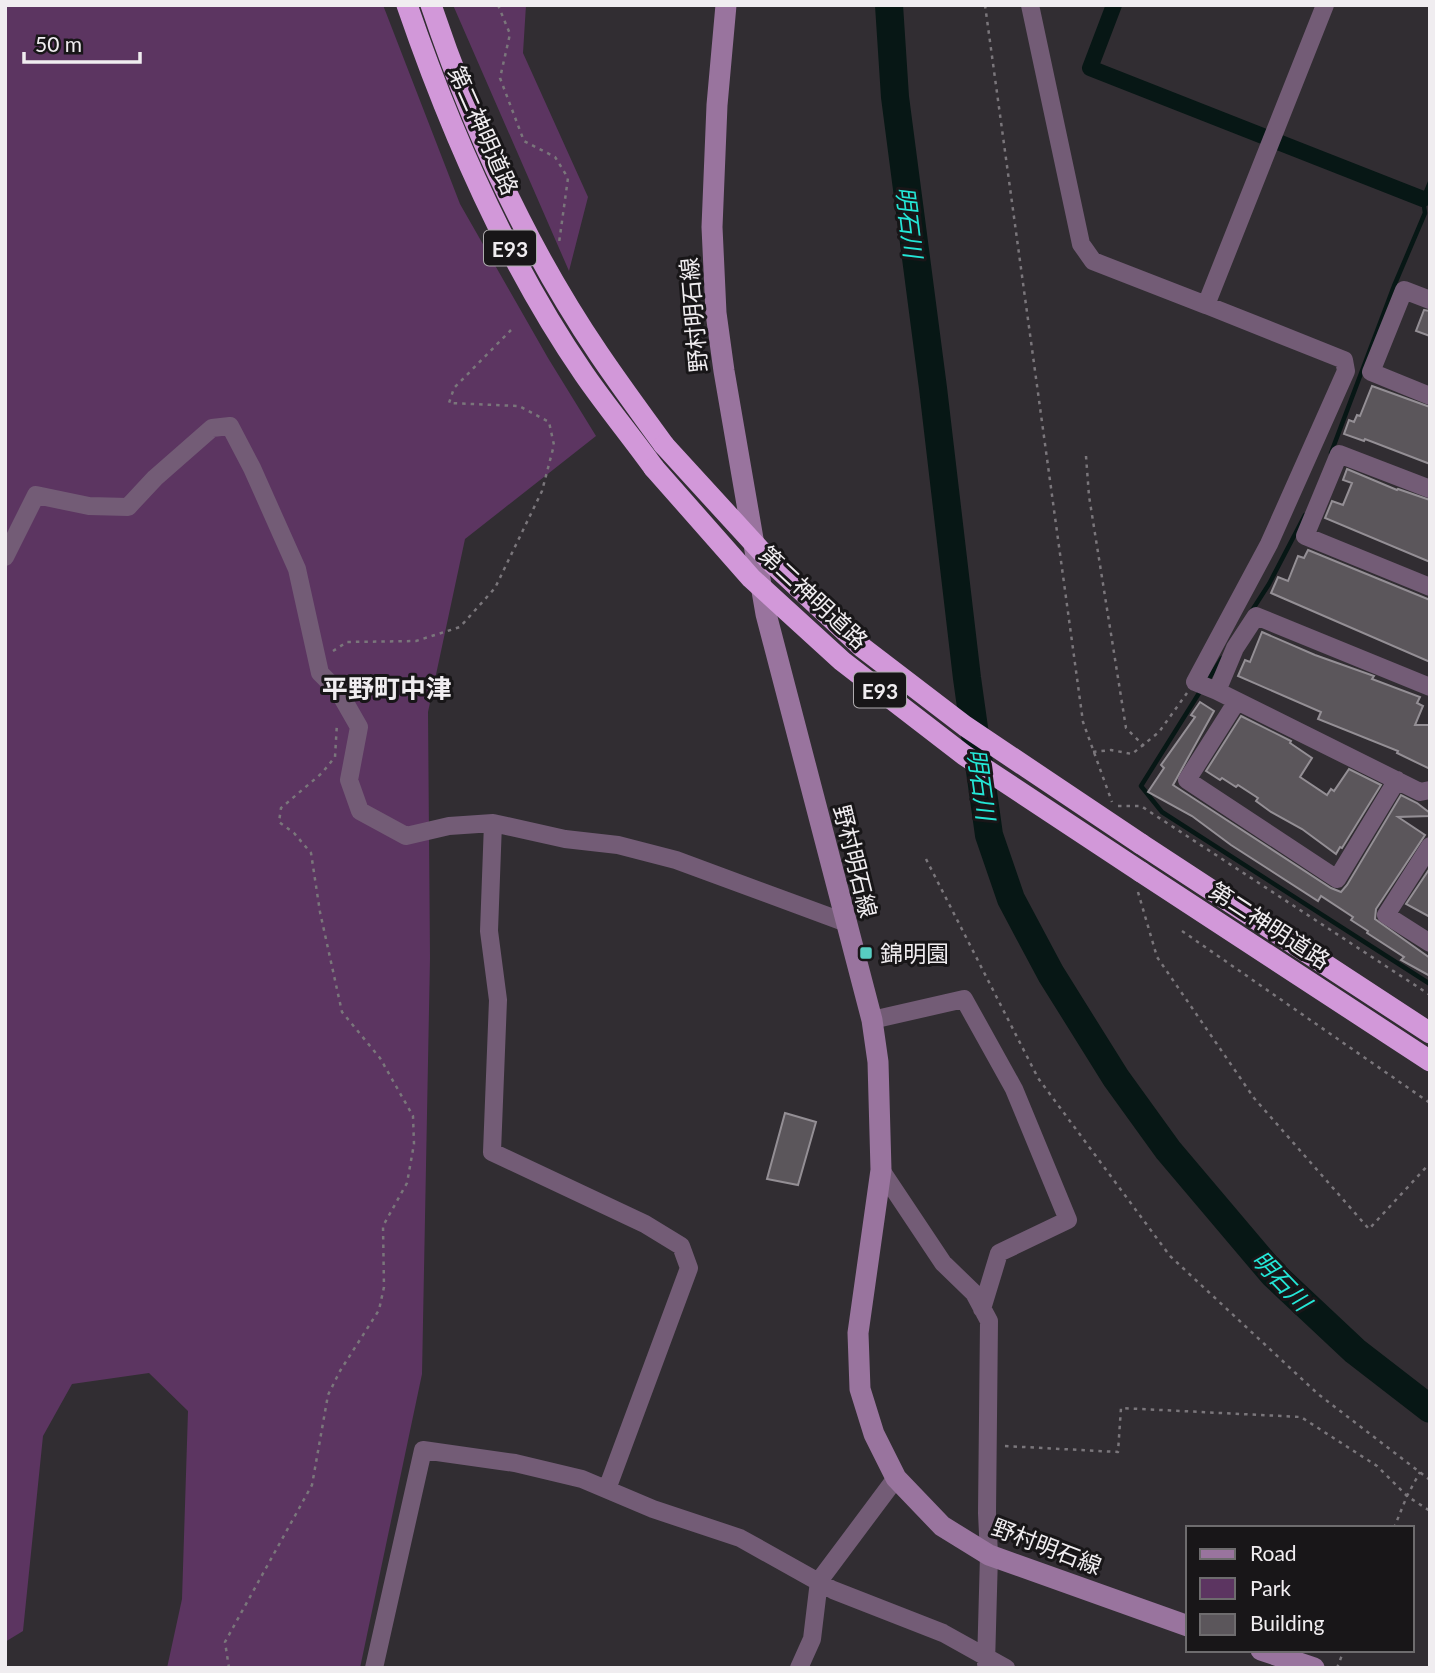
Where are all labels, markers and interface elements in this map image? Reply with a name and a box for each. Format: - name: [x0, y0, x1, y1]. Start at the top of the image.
- scale bar: [24, 21, 140, 65]
- text: 50 m: [35, 31, 82, 56]
- street label: 第二神明道路: [443, 61, 525, 199]
- water label: 明石川: [891, 185, 929, 262]
- road number: E93: [484, 230, 536, 266]
- street label: 野村明石線: [674, 256, 712, 374]
- street label: 第二神明道路: [754, 540, 874, 654]
- district label: 平野町中津: [322, 672, 452, 704]
- road number: E93: [854, 672, 906, 708]
- water label: 明石川: [963, 746, 1002, 825]
- street label: 野村明石線: [829, 802, 883, 920]
- street label: 第二神明道路: [1205, 876, 1335, 974]
- place label: 錦明園: [880, 939, 949, 967]
- marker: 錦明園: [858, 945, 874, 961]
- water label: 明石川: [1247, 1244, 1320, 1318]
- street label: 野村明石線: [988, 1512, 1106, 1580]
- legend: [1186, 1526, 1414, 1652]
- text: Road: [1250, 1540, 1297, 1565]
- text: Park: [1250, 1575, 1291, 1600]
- text: Building: [1250, 1610, 1325, 1635]

